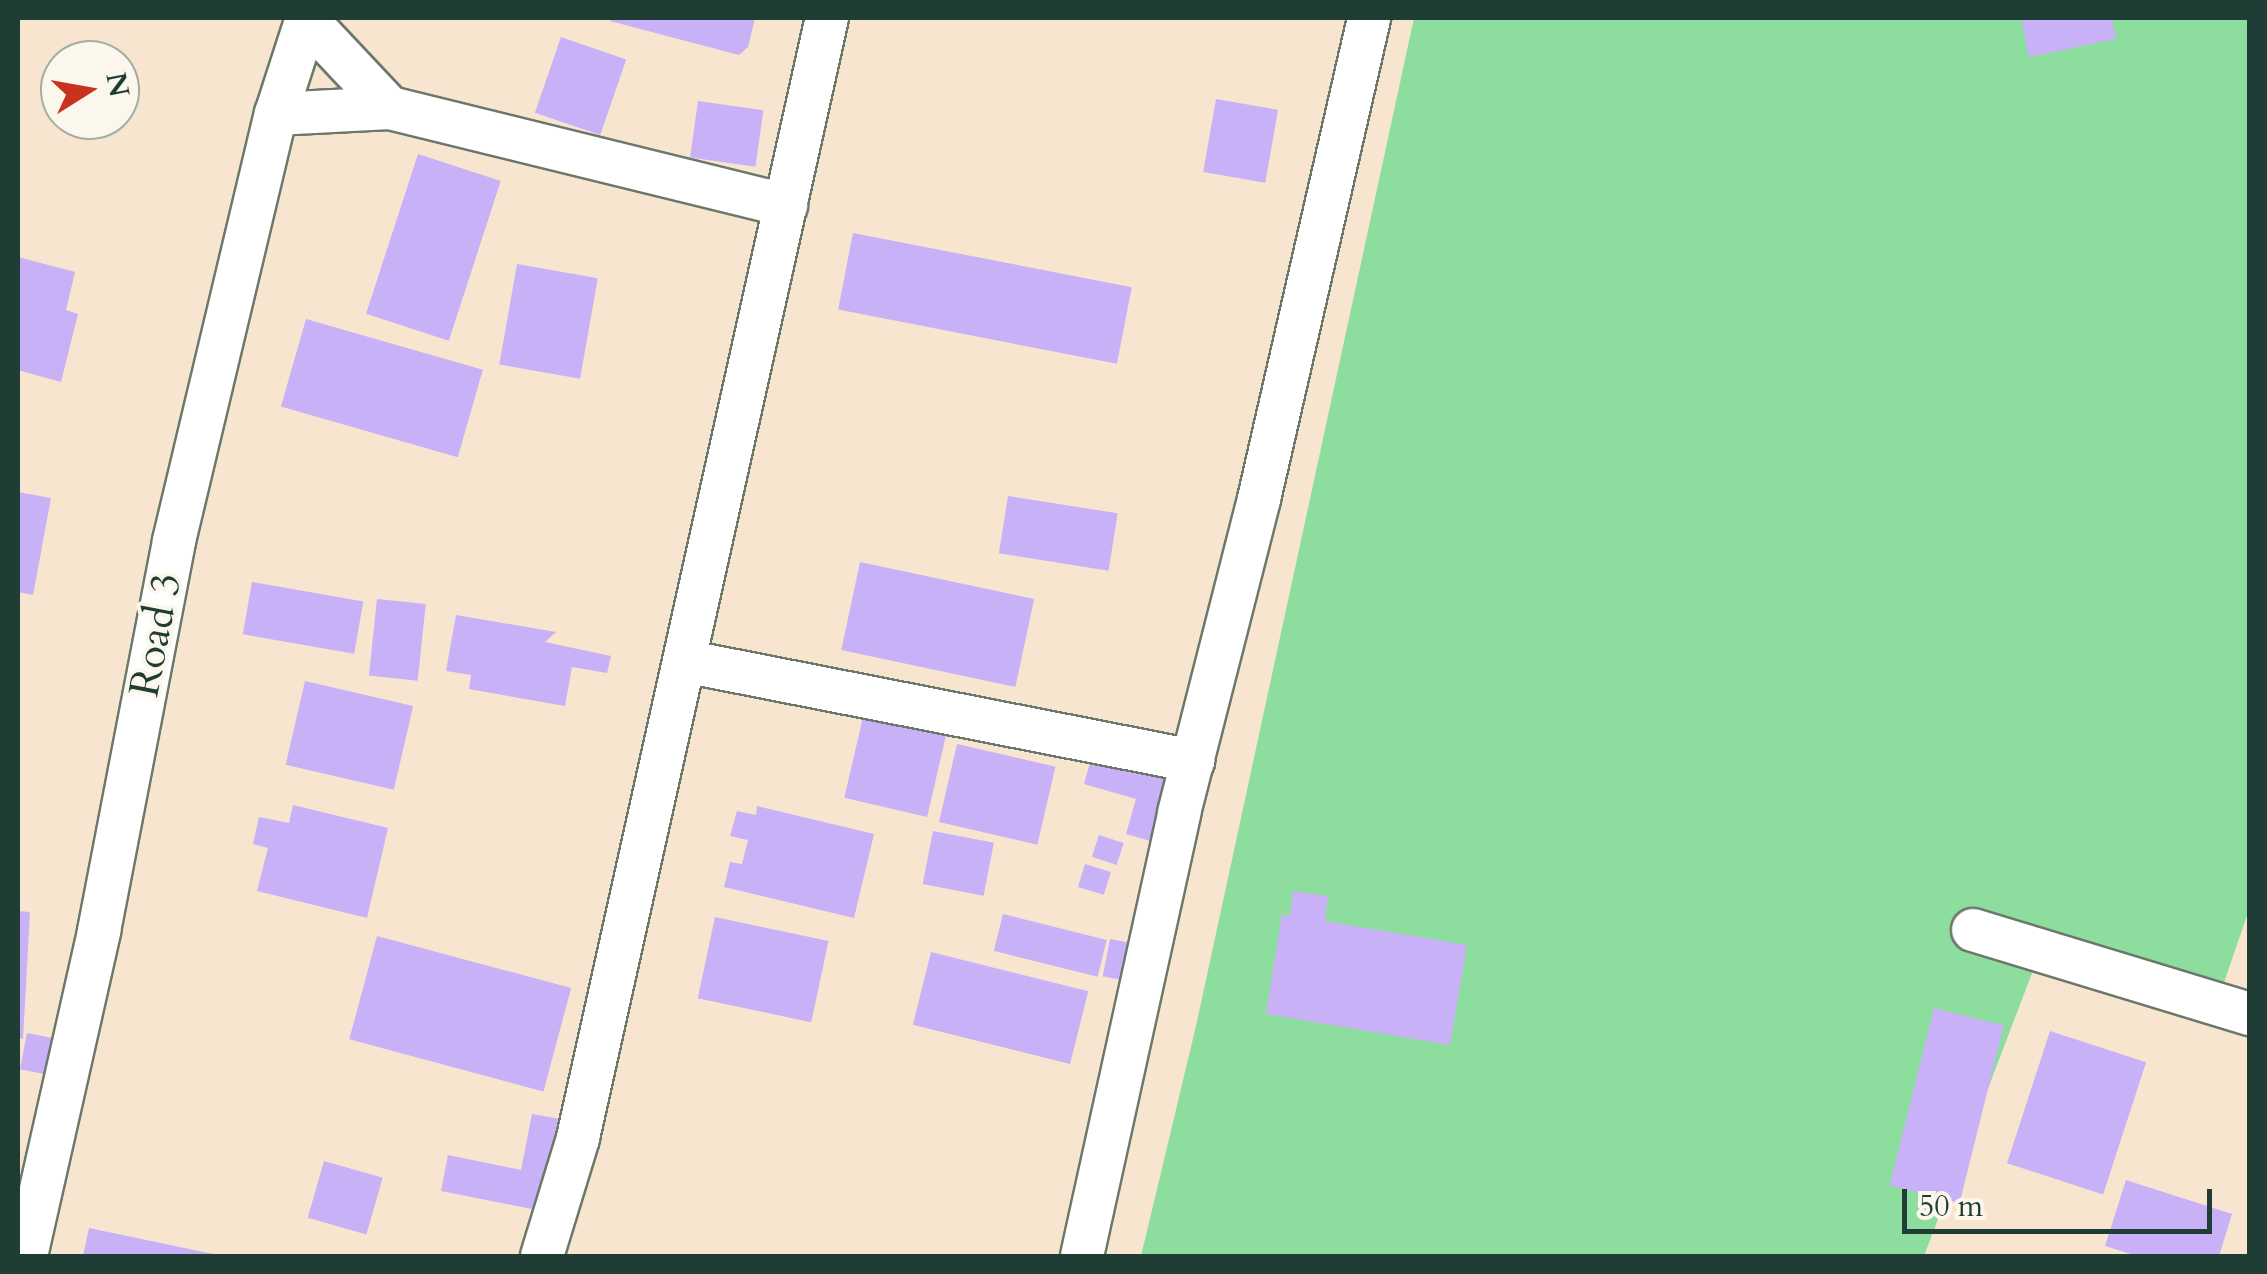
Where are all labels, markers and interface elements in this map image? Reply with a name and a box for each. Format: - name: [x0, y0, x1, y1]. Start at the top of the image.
- north arrow: [40, 40, 140, 140]
- text: N: [97, 69, 138, 100]
- street label: Road 3: [119, 569, 193, 701]
- scale bar: [1907, 1169, 2217, 1231]
- text: 50 m: [1919, 1186, 1983, 1227]

